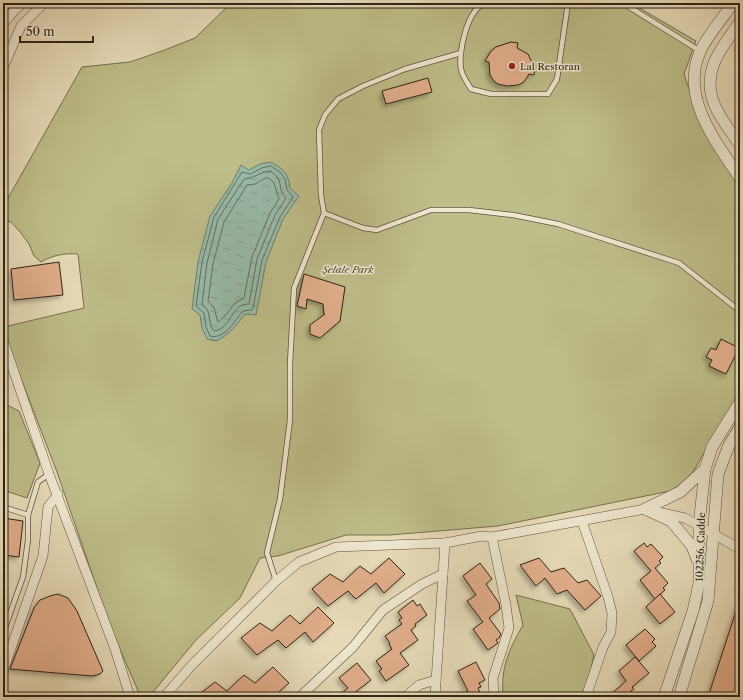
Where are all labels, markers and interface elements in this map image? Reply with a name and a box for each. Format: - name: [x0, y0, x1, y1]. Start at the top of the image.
- scale bar: [20, 18, 93, 44]
- text: 50 m: [26, 24, 55, 39]
- place label: Lal Restoran: [520, 60, 581, 73]
- marker: Lal Restoran: [507, 61, 517, 71]
- park label: Şelale Park: [321, 263, 374, 276]
- street label: 102256. Cadde: [693, 512, 708, 582]

